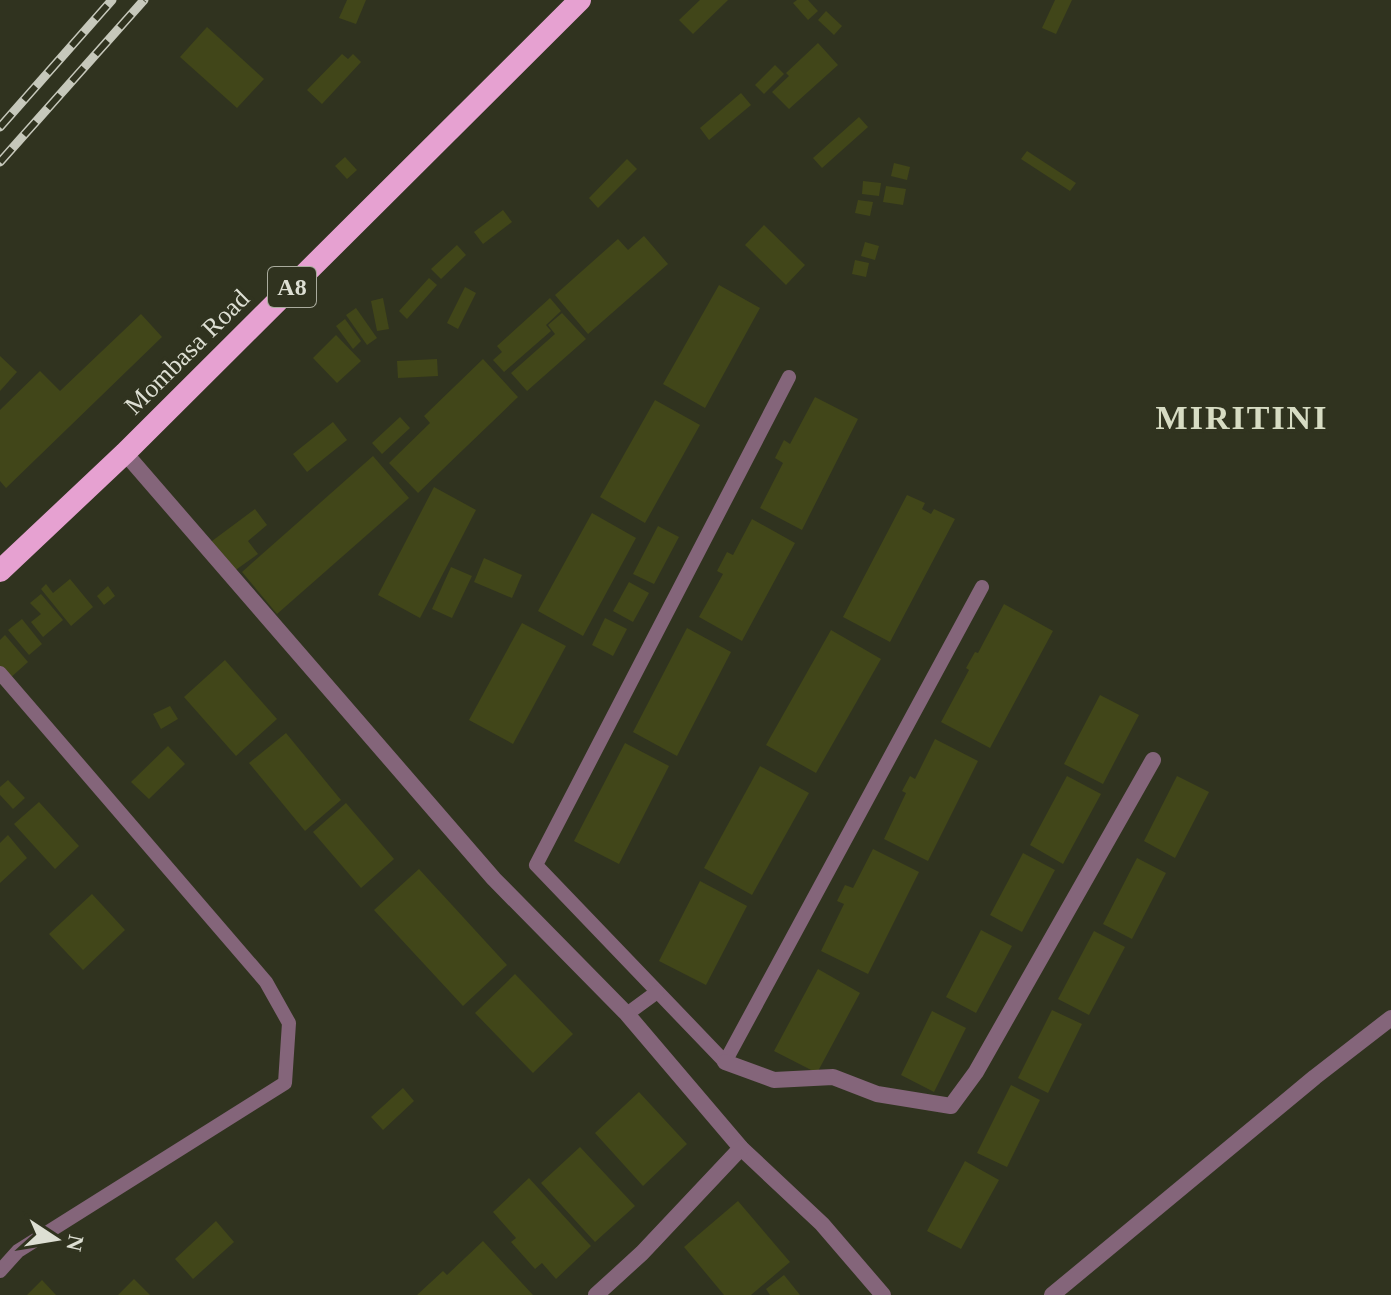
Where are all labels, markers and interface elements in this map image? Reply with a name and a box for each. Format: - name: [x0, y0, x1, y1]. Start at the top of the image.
- road number: A8: [268, 267, 316, 307]
- street label: Mombasa Road: [119, 284, 255, 420]
- district label: MIRITINI: [1156, 399, 1328, 436]
- north arrow: [16, 1199, 96, 1279]
- text: N: [61, 1233, 89, 1254]

